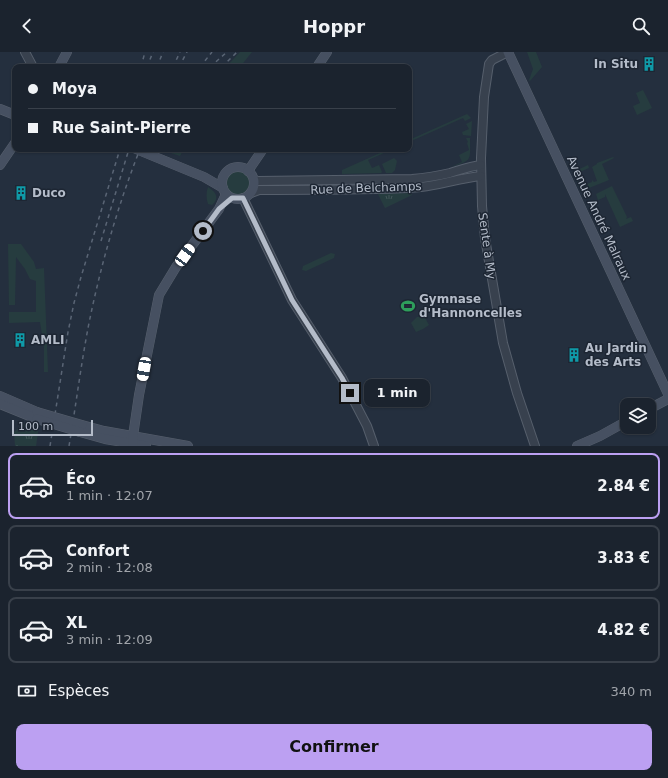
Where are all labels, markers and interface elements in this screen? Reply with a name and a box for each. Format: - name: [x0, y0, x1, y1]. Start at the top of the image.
- icon: back: [16, 15, 38, 37]
- icon: search: [630, 15, 652, 37]
- text: Hoppr: [303, 16, 365, 37]
- building icon: In Situ: [641, 56, 657, 72]
- place label: In Situ: [594, 57, 638, 71]
- text: Moya: [52, 80, 97, 98]
- text: Rue Saint-Pierre: [52, 119, 191, 137]
- street label: Avenue André Malraux: [564, 154, 634, 282]
- street label: Rue de Belchamps: [310, 179, 422, 197]
- building icon: Duco: [13, 185, 29, 201]
- place label: Duco: [32, 186, 66, 200]
- street label: Sente à My: [475, 212, 499, 280]
- route start: [194, 222, 212, 240]
- car: [173, 242, 197, 268]
- place label: Gymnase d'Hannoncelles: [419, 292, 522, 320]
- sports icon: Gymnase d'Hannoncelles: [400, 298, 416, 314]
- building icon: AMLI: [12, 332, 28, 348]
- place label: AMLI: [31, 333, 64, 347]
- place label: Au Jardin des Arts: [585, 341, 647, 369]
- building icon: Au Jardin des Arts: [566, 347, 582, 363]
- car: [136, 356, 152, 382]
- callout: 1 min: [364, 379, 430, 407]
- route end: [341, 384, 359, 402]
- text: 1 min: [377, 385, 417, 400]
- map controls: [620, 398, 656, 434]
- button: layers: [620, 398, 656, 434]
- scale bar: [12, 418, 93, 437]
- text: 100 m: [18, 420, 53, 433]
- icon: car: [18, 468, 54, 504]
- text: Éco: [66, 470, 95, 488]
- text: 2.84 €: [597, 477, 650, 495]
- text: 1 min · 12:07: [66, 488, 153, 503]
- icon: car: [18, 540, 54, 576]
- text: Confort: [66, 542, 129, 560]
- text: 3.83 €: [597, 549, 650, 567]
- text: 2 min · 12:08: [66, 560, 153, 575]
- icon: car: [18, 612, 54, 648]
- text: XL: [66, 614, 87, 632]
- text: 4.82 €: [597, 621, 650, 639]
- text: 3 min · 12:09: [66, 632, 153, 647]
- icon: cash: [16, 680, 38, 702]
- text: Espèces: [48, 682, 109, 700]
- text: 340 m: [610, 684, 652, 699]
- button: Confirmer: [16, 724, 652, 770]

